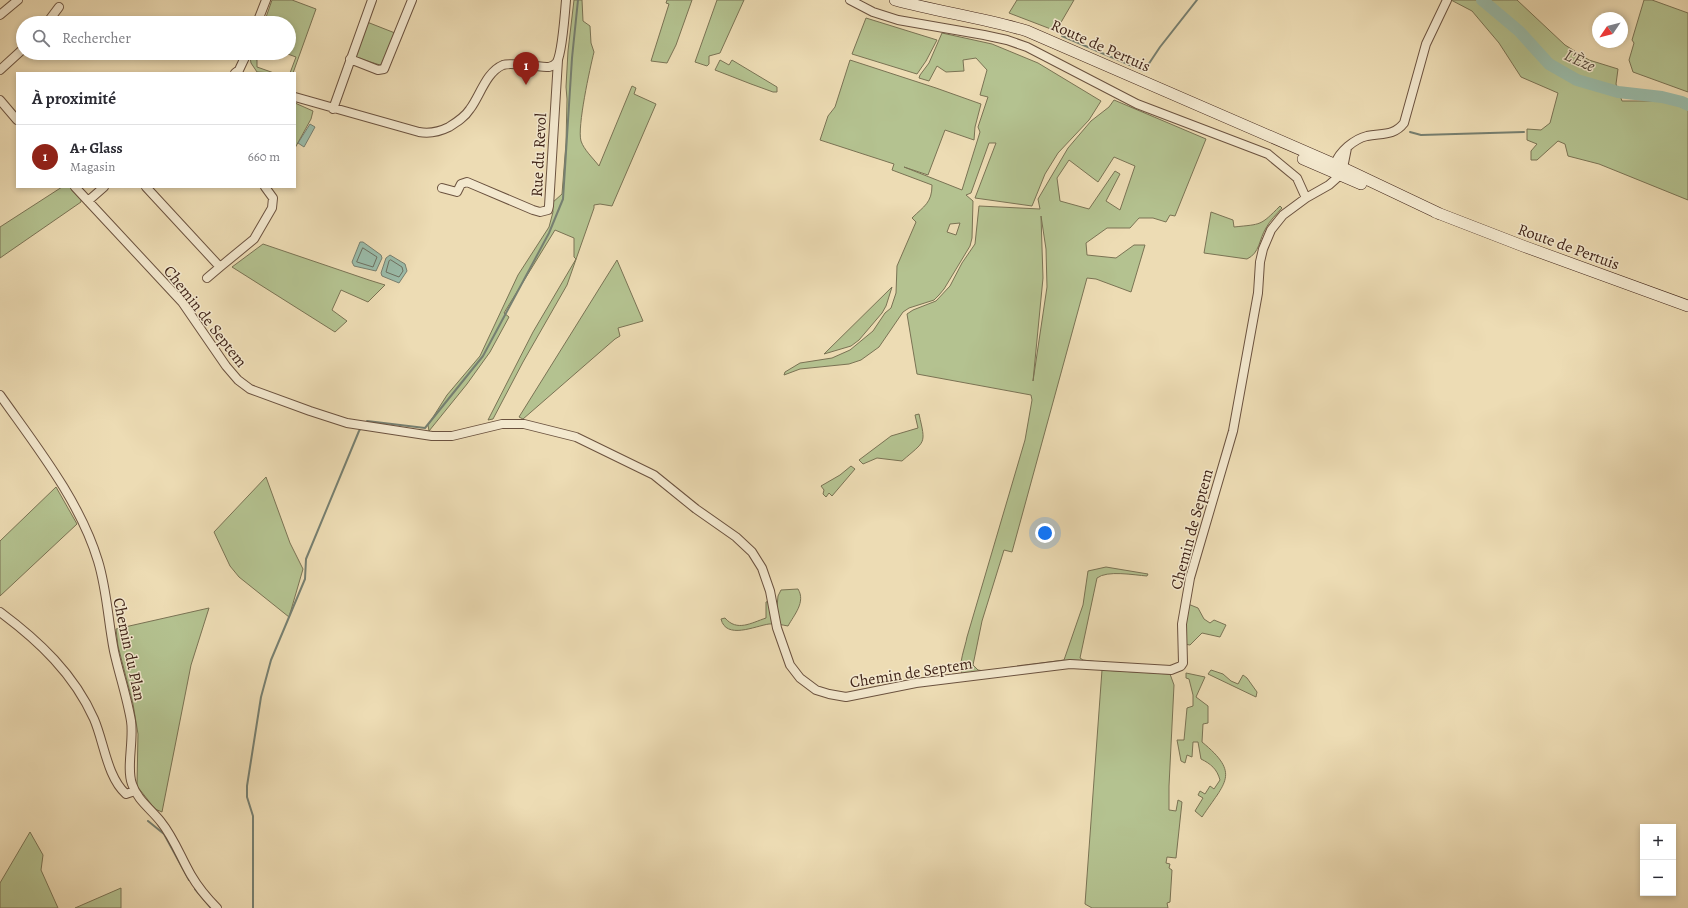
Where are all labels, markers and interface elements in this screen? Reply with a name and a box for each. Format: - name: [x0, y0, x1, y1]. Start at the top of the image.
- north arrow: [1592, 12, 1628, 48]
- street label: Route de Pertuis: [1047, 14, 1154, 78]
- search box: [16, 16, 296, 60]
- icon: search: [30, 27, 52, 49]
- text: Rechercher: [62, 28, 131, 48]
- water label: L'Èze: [1561, 43, 1599, 78]
- pin: 1: [513, 52, 539, 85]
- text: À proximité: [32, 87, 116, 110]
- street label: Rue du Revol: [526, 112, 552, 198]
- text: A+ Glass: [70, 138, 123, 158]
- text: 1: [43, 148, 47, 165]
- text: 660 m: [248, 148, 280, 165]
- text: Magasin: [70, 158, 115, 175]
- street label: Route de Pertuis: [1515, 218, 1623, 276]
- street label: Chemin de Septem: [158, 261, 252, 372]
- street label: Chemin de Septem: [1165, 467, 1219, 592]
- your location: [1035, 523, 1055, 543]
- street label: Chemin du Plan: [107, 596, 151, 703]
- street label: Chemin de Septem: [848, 652, 974, 694]
- map controls: [1640, 824, 1676, 896]
- button: +: [1640, 824, 1676, 860]
- button: −: [1640, 860, 1676, 896]

